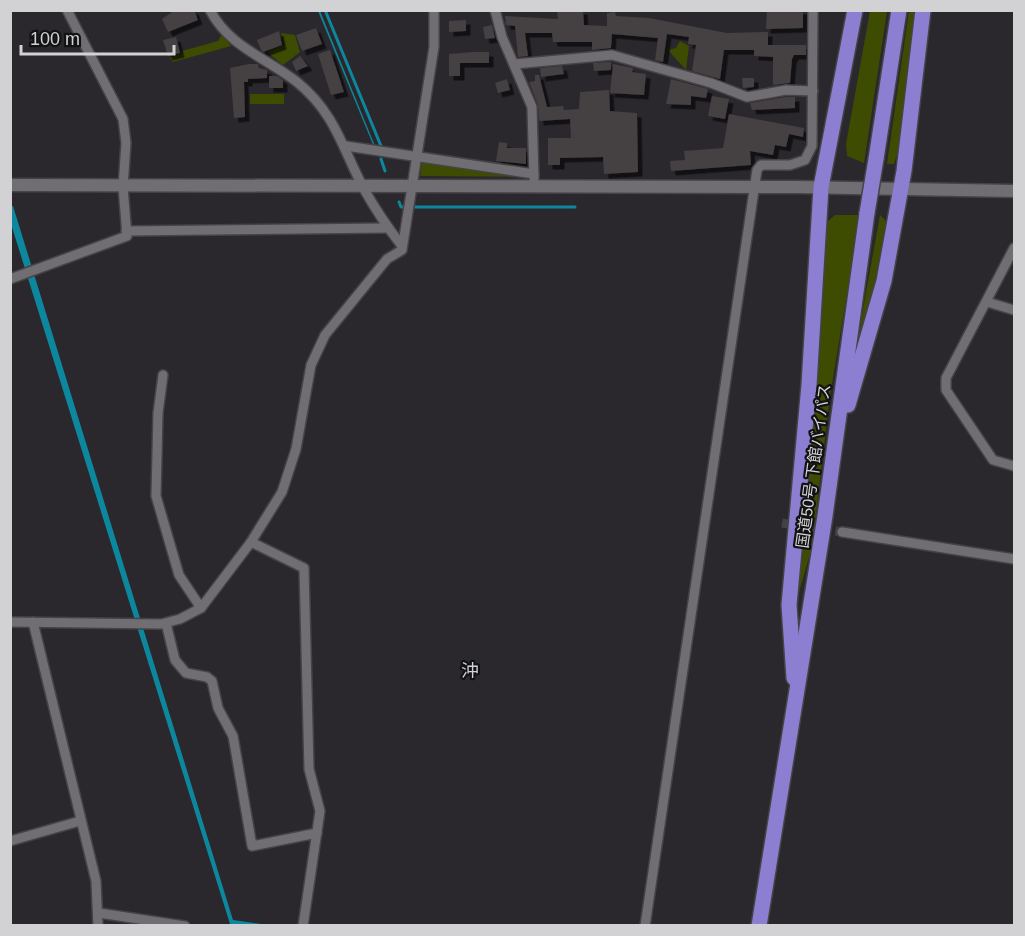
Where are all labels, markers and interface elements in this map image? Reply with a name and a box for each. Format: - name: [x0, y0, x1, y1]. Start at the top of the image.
- scale bar: [21, 18, 174, 56]
- text: 100 m: [30, 29, 80, 49]
- street label: 国道50号 下館バイパス: [794, 383, 833, 549]
- district label: 沖: [461, 661, 479, 681]

